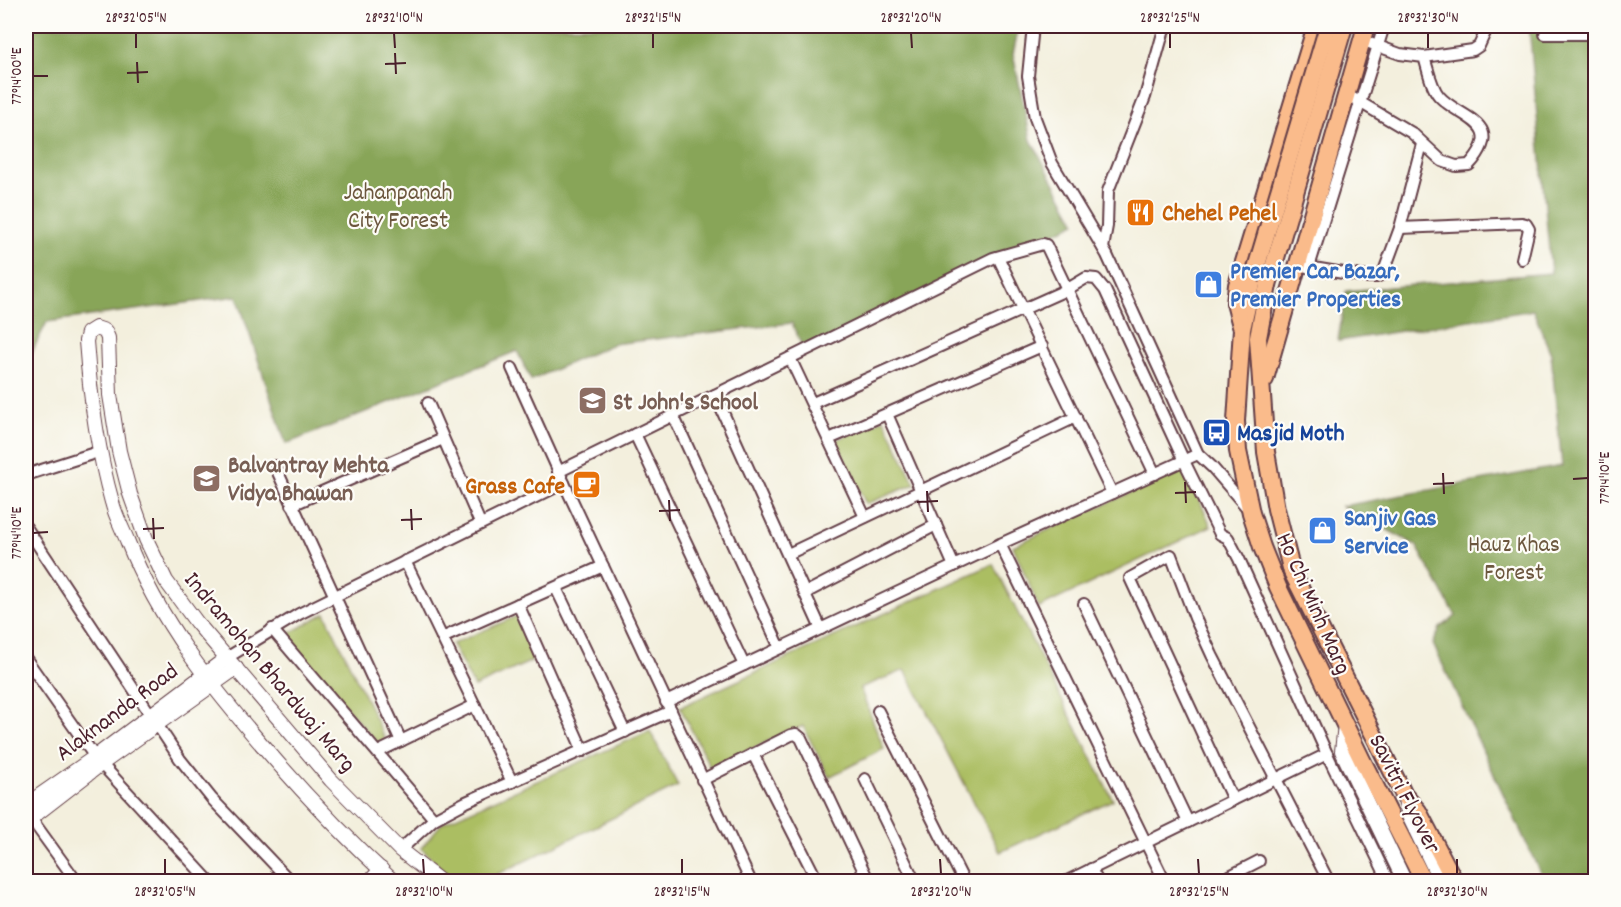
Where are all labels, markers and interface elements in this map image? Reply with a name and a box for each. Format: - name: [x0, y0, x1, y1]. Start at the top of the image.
- text: 28°32'05"N: [105, 8, 167, 30]
- text: 28°32'10"N: [365, 8, 423, 30]
- text: 28°32'15"N: [625, 8, 681, 30]
- text: 28°32'20"N: [880, 8, 942, 30]
- text: 28°32'25"N: [1140, 8, 1200, 30]
- text: 28°32'30"N: [1397, 8, 1459, 30]
- text: 77°14'00"E: [7, 47, 29, 105]
- park label: Jahanpanah City Forest: [344, 177, 452, 239]
- restaurant icon: Chehel Pehel: [1125, 196, 1157, 228]
- place label: Chehel Pehel: [1162, 198, 1277, 232]
- place label: Premier Car Bazar, Premier Properties: [1230, 256, 1401, 318]
- shop icon: Premier Car Bazar, Premier Properties: [1193, 268, 1225, 300]
- school or university icon: St John's School: [576, 385, 608, 417]
- place label: St John's School: [613, 387, 758, 421]
- bus stop icon: Masjid Moth: [1200, 416, 1232, 448]
- place label: Masjid Moth: [1237, 418, 1344, 452]
- place label: Balvantray Mehta Vidya Bhawan: [228, 450, 389, 512]
- text: 77°14'10"E: [1595, 452, 1617, 504]
- school or university icon: Balvantray Mehta Vidya Bhawan: [191, 462, 223, 494]
- cafe icon: Grass Cafe: [570, 469, 602, 501]
- place label: Grass Cafe: [465, 471, 565, 505]
- place label: Sanjiv Gas Service: [1344, 503, 1437, 565]
- text: 77°14'10"E: [7, 507, 29, 559]
- shop icon: Sanjiv Gas Service: [1307, 515, 1339, 547]
- street label: Ho Chi Minh Marg: [1266, 528, 1359, 681]
- park label: Hauz Khas Forest: [1468, 529, 1560, 591]
- street label: Indramohan Bhardwaj Marg: [174, 565, 363, 781]
- street label: Alaknanda Road: [49, 656, 186, 771]
- street label: Savitri Flyover: [1359, 729, 1448, 860]
- text: 28°32'05"N: [134, 882, 196, 904]
- text: 28°32'10"N: [395, 882, 453, 904]
- text: 28°32'15"N: [654, 882, 710, 904]
- text: 28°32'20"N: [910, 882, 972, 904]
- text: 28°32'25"N: [1169, 882, 1229, 904]
- text: 28°32'30"N: [1426, 882, 1488, 904]

